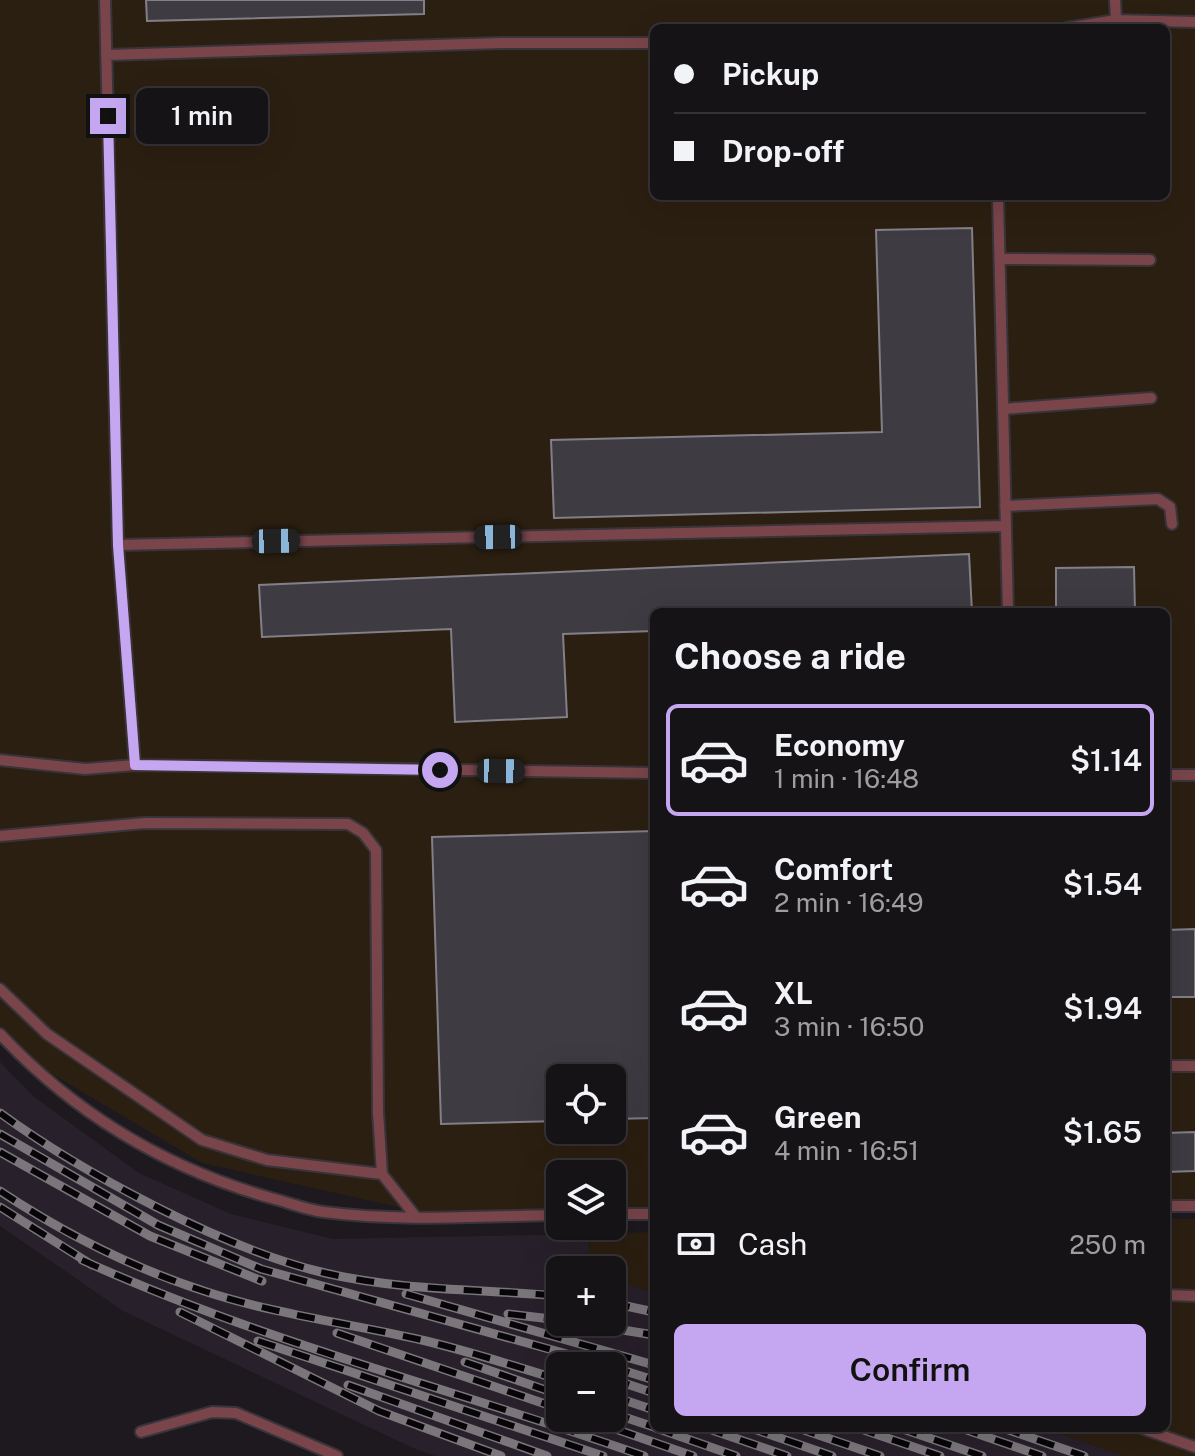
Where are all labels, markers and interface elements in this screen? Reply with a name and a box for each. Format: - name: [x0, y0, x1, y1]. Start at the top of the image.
- text: Pickup: [722, 56, 819, 92]
- callout: 1 min: [136, 88, 268, 144]
- route end: [90, 98, 126, 134]
- text: 1 min: [171, 100, 233, 131]
- text: Drop-off: [722, 133, 844, 169]
- car: [474, 525, 522, 549]
- car: [252, 529, 300, 553]
- text: Choose a ride: [674, 635, 906, 677]
- icon: car: [678, 724, 750, 796]
- text: Economy: [774, 727, 905, 763]
- text: $1.14: [1070, 742, 1142, 778]
- route start: [422, 752, 458, 788]
- car: [477, 759, 525, 783]
- text: 1 min · 16:48: [774, 763, 919, 794]
- icon: car: [678, 848, 750, 920]
- text: Comfort: [774, 851, 893, 887]
- text: $1.54: [1063, 866, 1142, 902]
- text: 2 min · 16:49: [774, 887, 923, 918]
- icon: car: [678, 972, 750, 1044]
- text: XL: [774, 975, 813, 1011]
- text: $1.94: [1063, 990, 1142, 1026]
- text: 3 min · 16:50: [774, 1011, 924, 1042]
- map controls: [546, 1064, 626, 1432]
- button: locate: [546, 1064, 626, 1144]
- icon: car: [678, 1096, 750, 1168]
- text: Green: [774, 1099, 861, 1135]
- text: $1.65: [1063, 1114, 1142, 1150]
- text: 4 min · 16:51: [774, 1135, 919, 1166]
- button: layers: [546, 1160, 626, 1240]
- icon: cash: [674, 1222, 718, 1266]
- text: Cash: [738, 1226, 807, 1262]
- text: 250 m: [1069, 1229, 1146, 1260]
- button: +: [546, 1256, 626, 1336]
- button: Confirm: [674, 1324, 1146, 1416]
- button: −: [546, 1352, 626, 1432]

